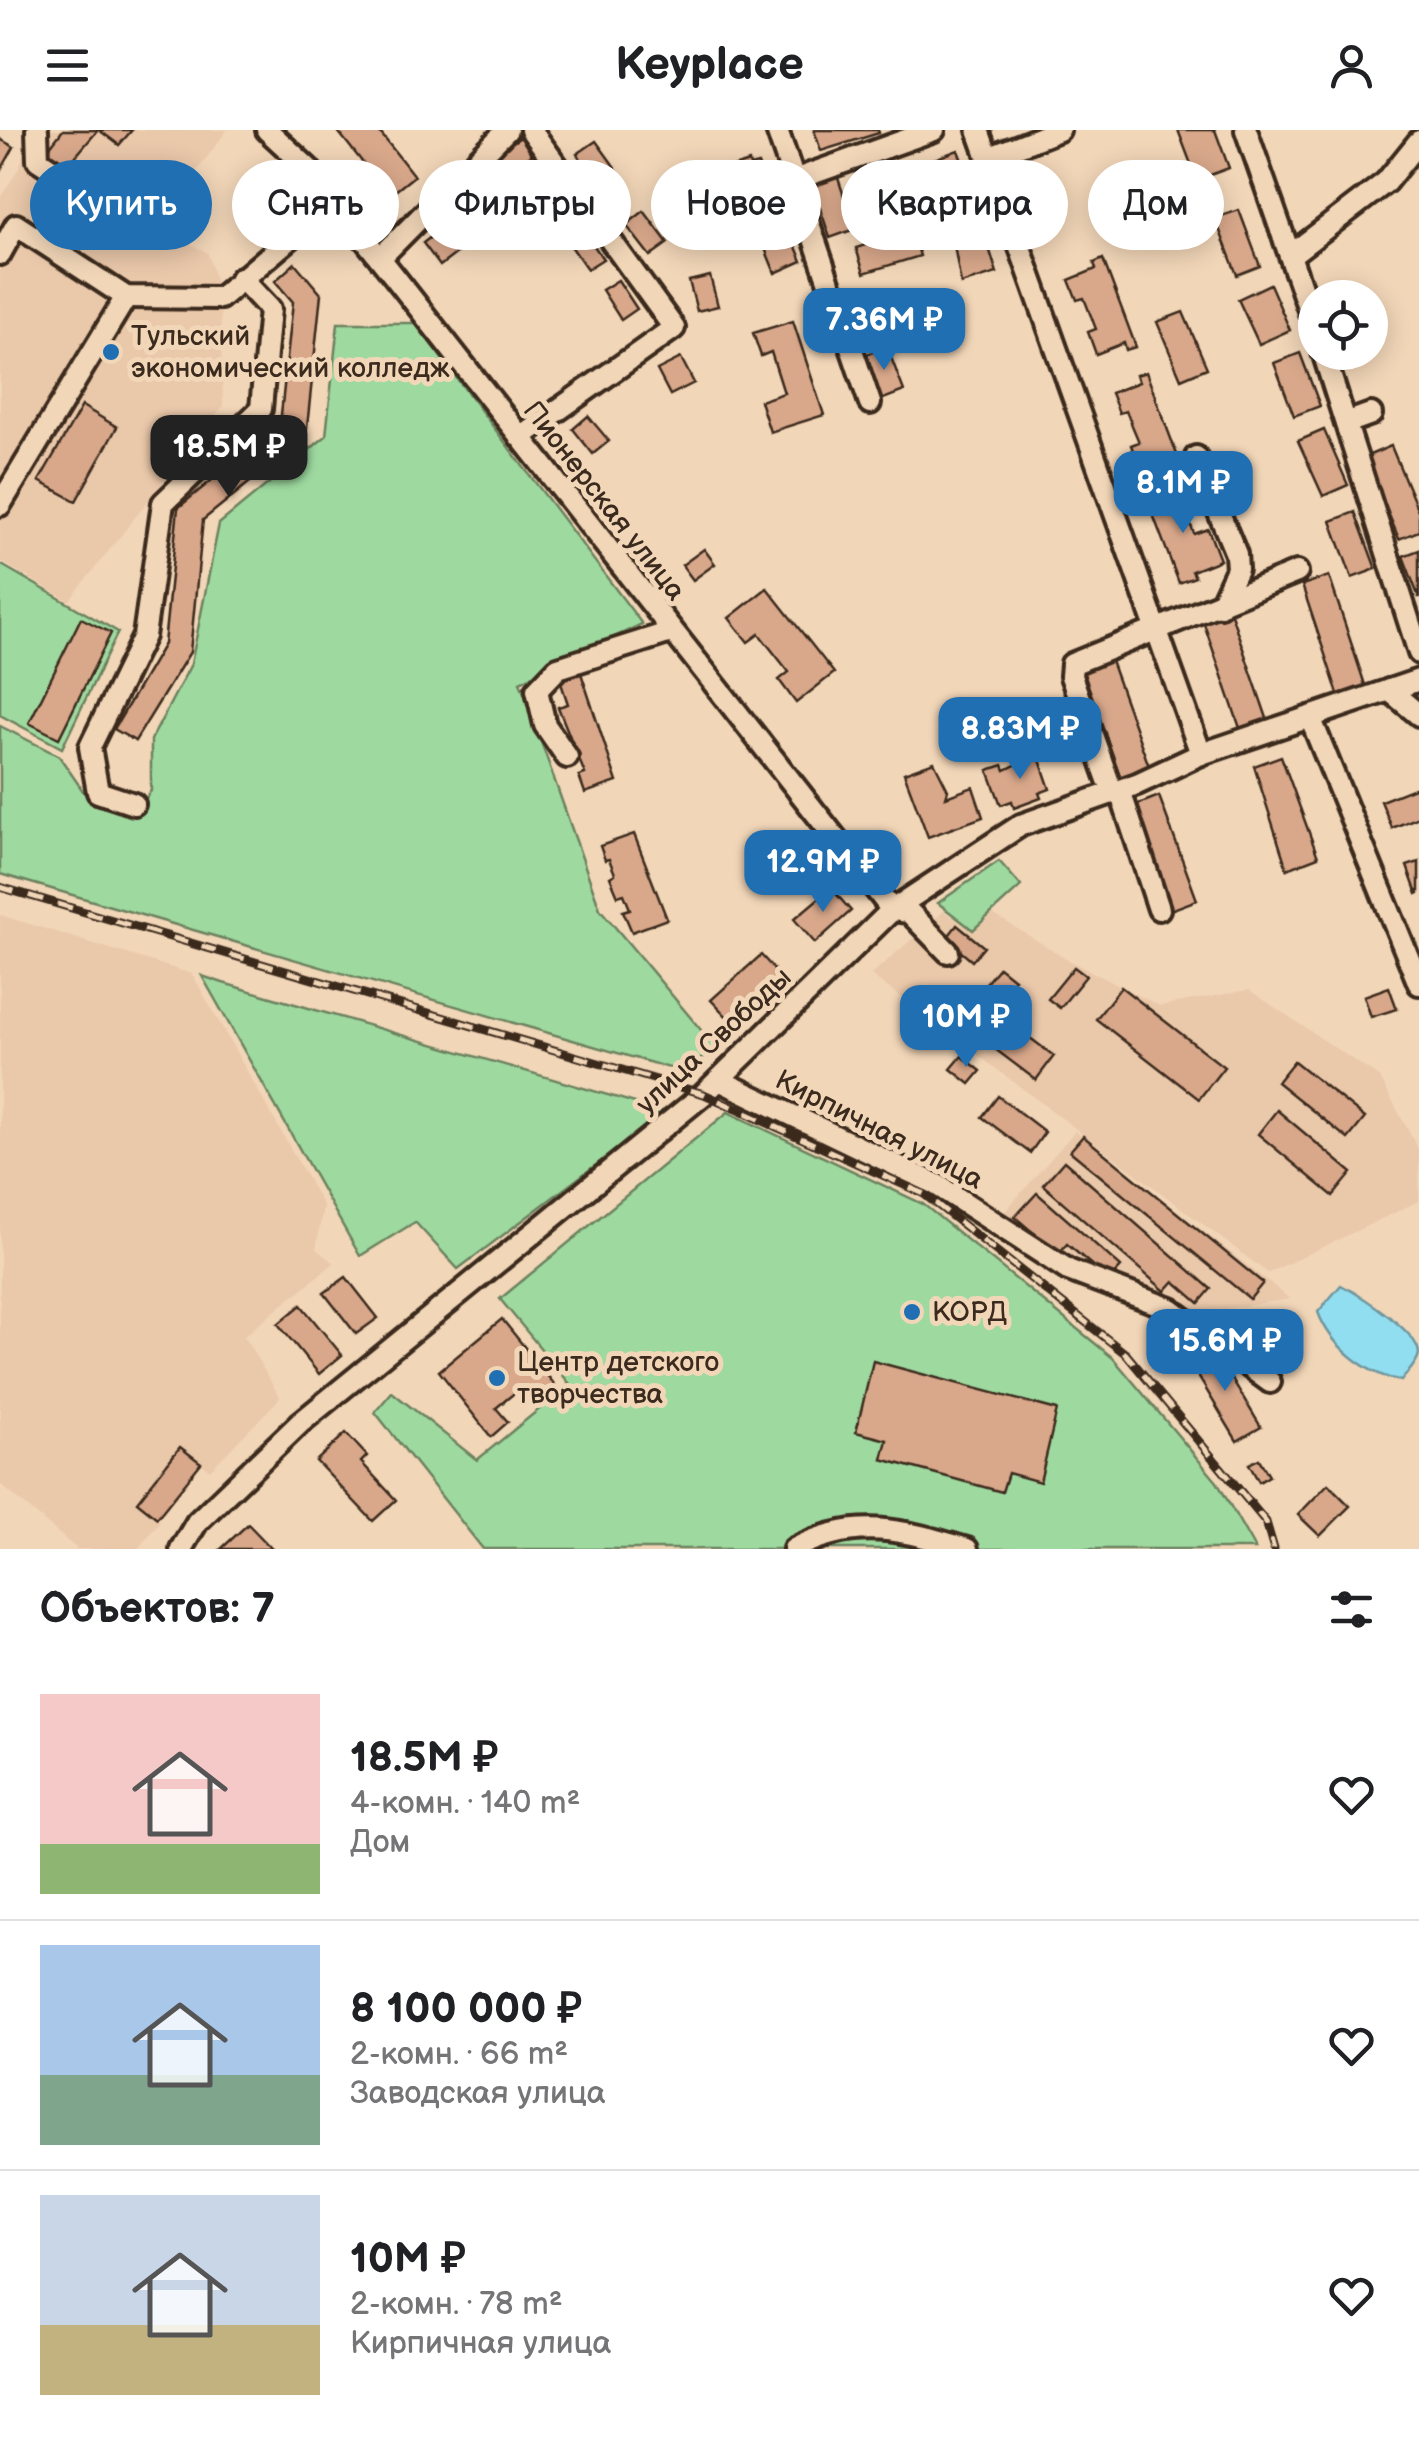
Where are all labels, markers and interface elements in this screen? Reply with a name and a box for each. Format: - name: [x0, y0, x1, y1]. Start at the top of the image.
- icon: menu: [40, 38, 95, 93]
- text: Keyplace: [615, 38, 804, 93]
- icon: person: [1324, 38, 1379, 93]
- chip: Купить: [30, 160, 212, 250]
- chip: Снять: [232, 160, 399, 250]
- chip: Фильтры: [419, 160, 631, 250]
- chip: Новое: [651, 160, 821, 250]
- chip: Квартира: [841, 160, 1068, 250]
- chip: Дом: [1088, 160, 1224, 250]
- map controls: [1298, 280, 1388, 370]
- button: locate: [1298, 280, 1388, 370]
- pin: 7.36M ₽: [792, 288, 976, 373]
- text: 7.36M ₽: [825, 301, 943, 340]
- place label: Тульский экономический колледж: [131, 320, 450, 385]
- marker: Тульский экономический колледж: [100, 341, 122, 363]
- street label: Пионерская улица: [516, 395, 692, 608]
- pin: 18.5M ₽: [137, 415, 321, 500]
- text: 18.5M ₽: [172, 428, 286, 467]
- pin: 8.1M ₽: [1102, 451, 1264, 536]
- text: 8.1M ₽: [1136, 464, 1230, 503]
- pin: 8.83M ₽: [928, 697, 1112, 782]
- text: 8.83M ₽: [960, 710, 1080, 749]
- pin: 12.9M ₽: [731, 830, 915, 915]
- text: 12.9M ₽: [766, 843, 880, 882]
- street label: улица Свободы: [630, 961, 798, 1121]
- pin: 10M ₽: [896, 985, 1036, 1070]
- text: 10M ₽: [922, 998, 1010, 1037]
- street label: Кирпичная улица: [770, 1063, 989, 1197]
- place label: КОРД: [932, 1296, 1007, 1329]
- marker: КОРД: [901, 1301, 923, 1323]
- pin: 15.6M ₽: [1133, 1309, 1317, 1394]
- text: 15.6M ₽: [1168, 1322, 1282, 1361]
- place label: Центр детского творчества: [517, 1346, 719, 1411]
- marker: Центр детского творчества: [486, 1367, 508, 1389]
- icon: filters: [1324, 1582, 1379, 1637]
- text: Объектов: 7: [40, 1584, 275, 1635]
- text: 18.5M ₽: [350, 1733, 498, 1784]
- icon: home: [120, 1734, 240, 1854]
- icon: heart: [1324, 1767, 1379, 1822]
- text: 4-комн. · 140 m²: [350, 1784, 580, 1823]
- text: Дом: [350, 1823, 410, 1862]
- text: 8 100 000 ₽: [350, 1984, 582, 2035]
- icon: home: [120, 1985, 240, 2105]
- icon: heart: [1324, 2018, 1379, 2073]
- text: 2-комн. · 66 m²: [350, 2035, 568, 2074]
- text: Заводская улица: [350, 2074, 606, 2113]
- text: 10M ₽: [350, 2234, 466, 2285]
- icon: home: [120, 2235, 240, 2355]
- icon: heart: [1324, 2268, 1379, 2323]
- text: 2-комн. · 78 m²: [350, 2285, 563, 2324]
- text: Кирпичная улица: [350, 2324, 611, 2363]

